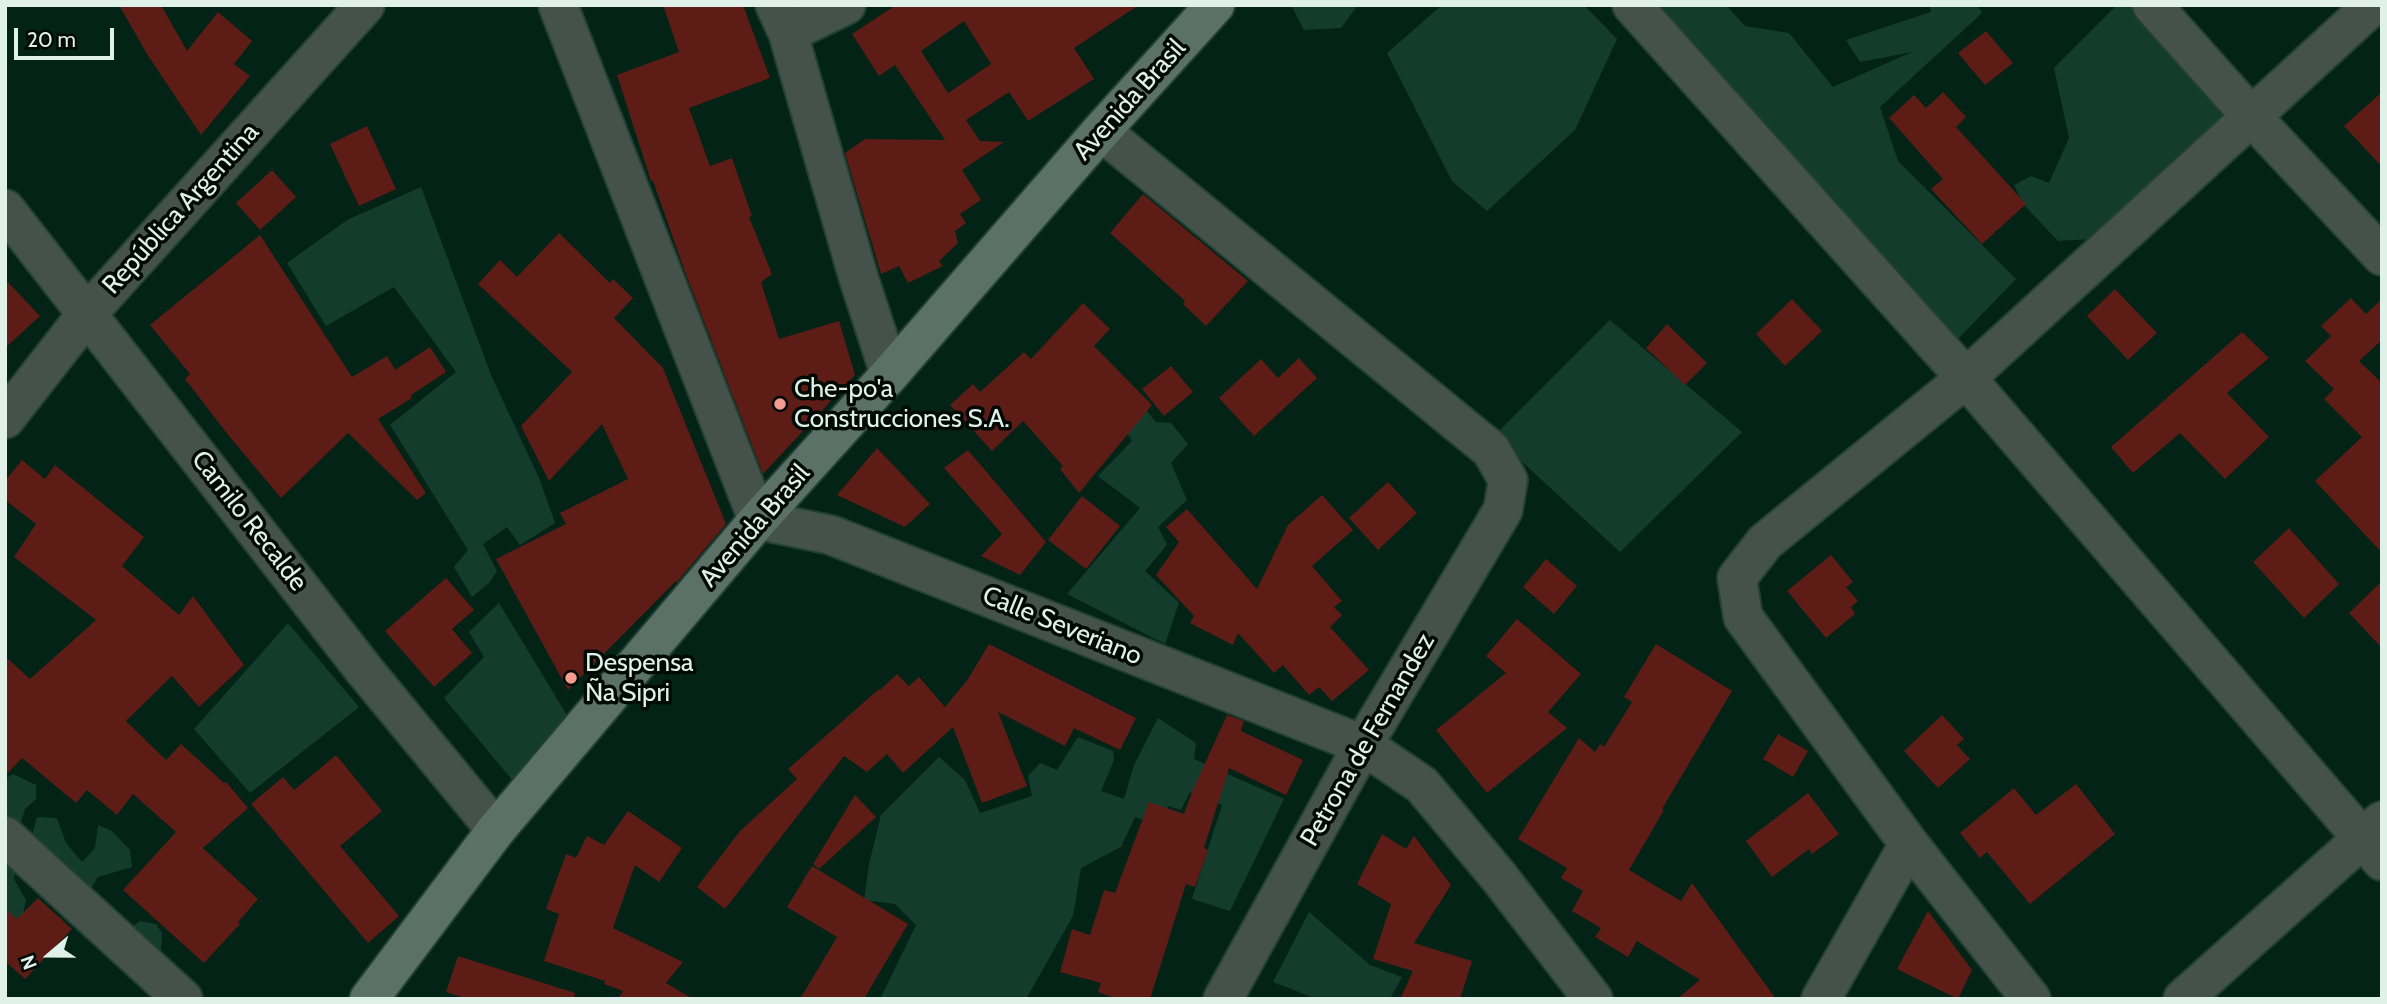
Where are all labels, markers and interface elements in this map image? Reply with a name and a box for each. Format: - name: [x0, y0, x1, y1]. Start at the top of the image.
- scale bar: [18, 14, 117, 58]
- text: 20 m: [27, 27, 76, 52]
- street label: Avenida Brasil: [1068, 33, 1192, 167]
- street label: República Argentina: [96, 117, 266, 301]
- place label: Che-po'a Construcciones S.A.: [794, 373, 1010, 434]
- marker: Che-po'a Construcciones S.A.: [772, 396, 788, 412]
- street label: Camilo Recalde: [185, 445, 313, 597]
- street label: Avenida Brasil: [693, 458, 817, 594]
- street label: Calle Severiano: [978, 580, 1146, 672]
- street label: Petrona de Fernandez: [1294, 628, 1442, 852]
- place label: Despensa Ña Sipri: [585, 647, 693, 708]
- marker: Despensa Ña Sipri: [563, 670, 579, 686]
- north arrow: [14, 920, 84, 990]
- text: N: [16, 952, 42, 973]

